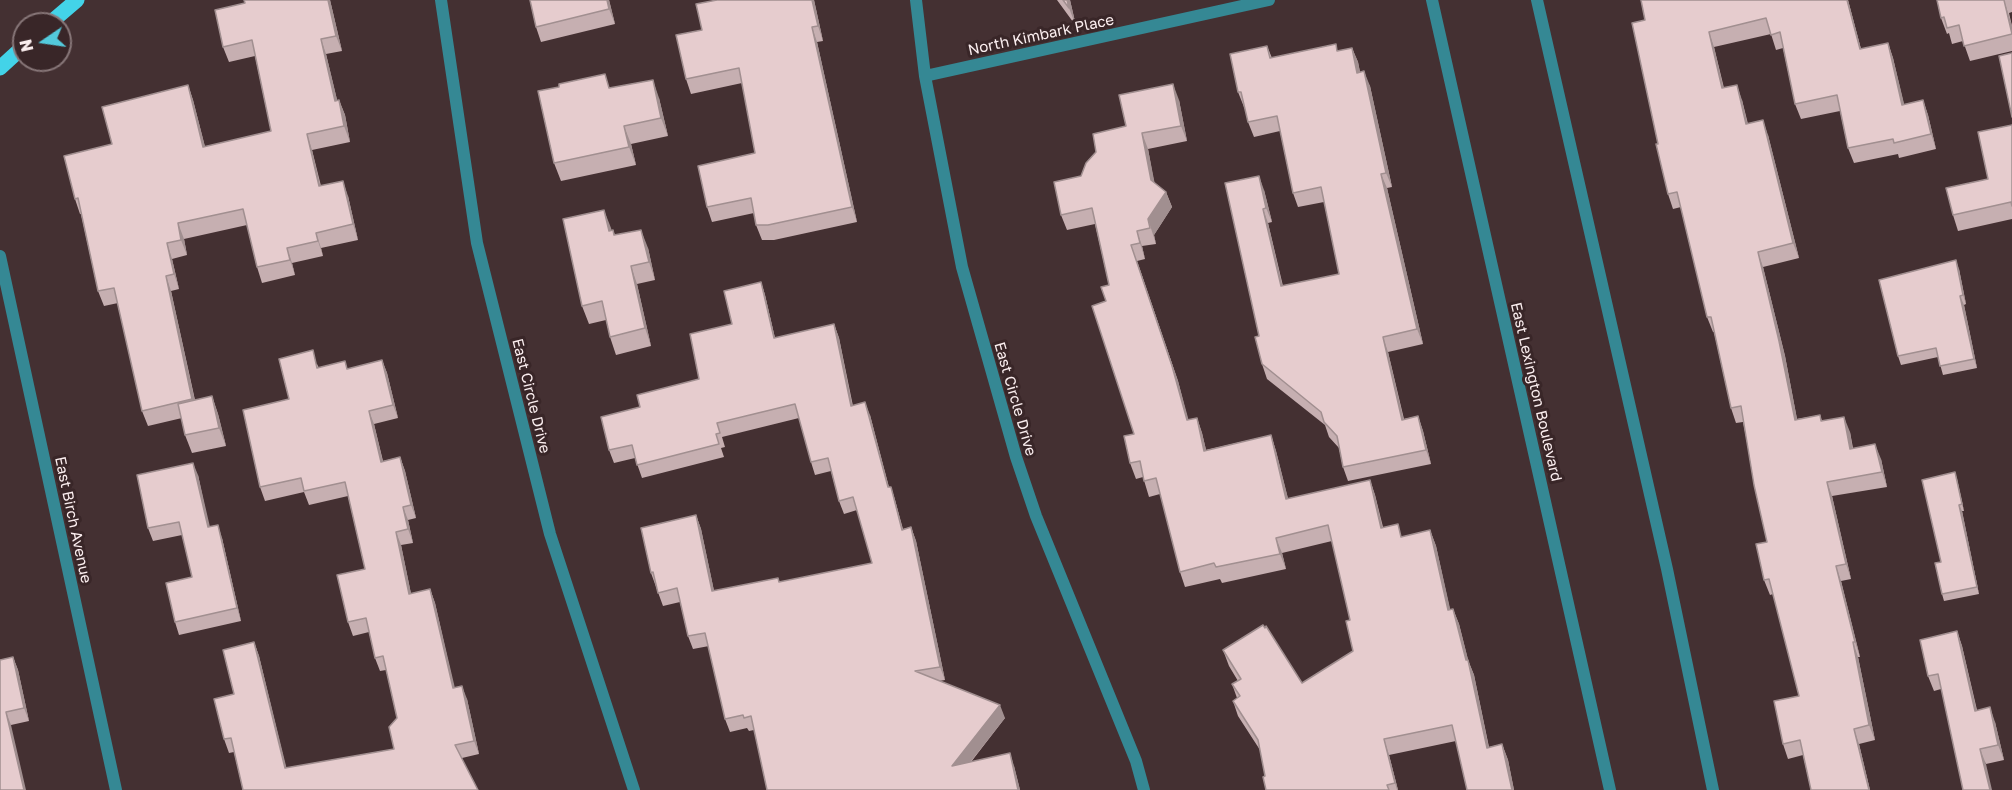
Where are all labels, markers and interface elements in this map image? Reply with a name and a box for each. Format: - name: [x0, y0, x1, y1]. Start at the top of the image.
- street label: North Kimbark Place: [966, 11, 1116, 59]
- north arrow: [12, 12, 72, 72]
- text: N: [15, 37, 38, 54]
- street label: East Lexington Boulevard: [1507, 301, 1565, 483]
- street label: East Circle Drive: [508, 337, 554, 455]
- street label: East Circle Drive: [990, 340, 1040, 458]
- street label: East Birch Avenue: [51, 455, 95, 585]

